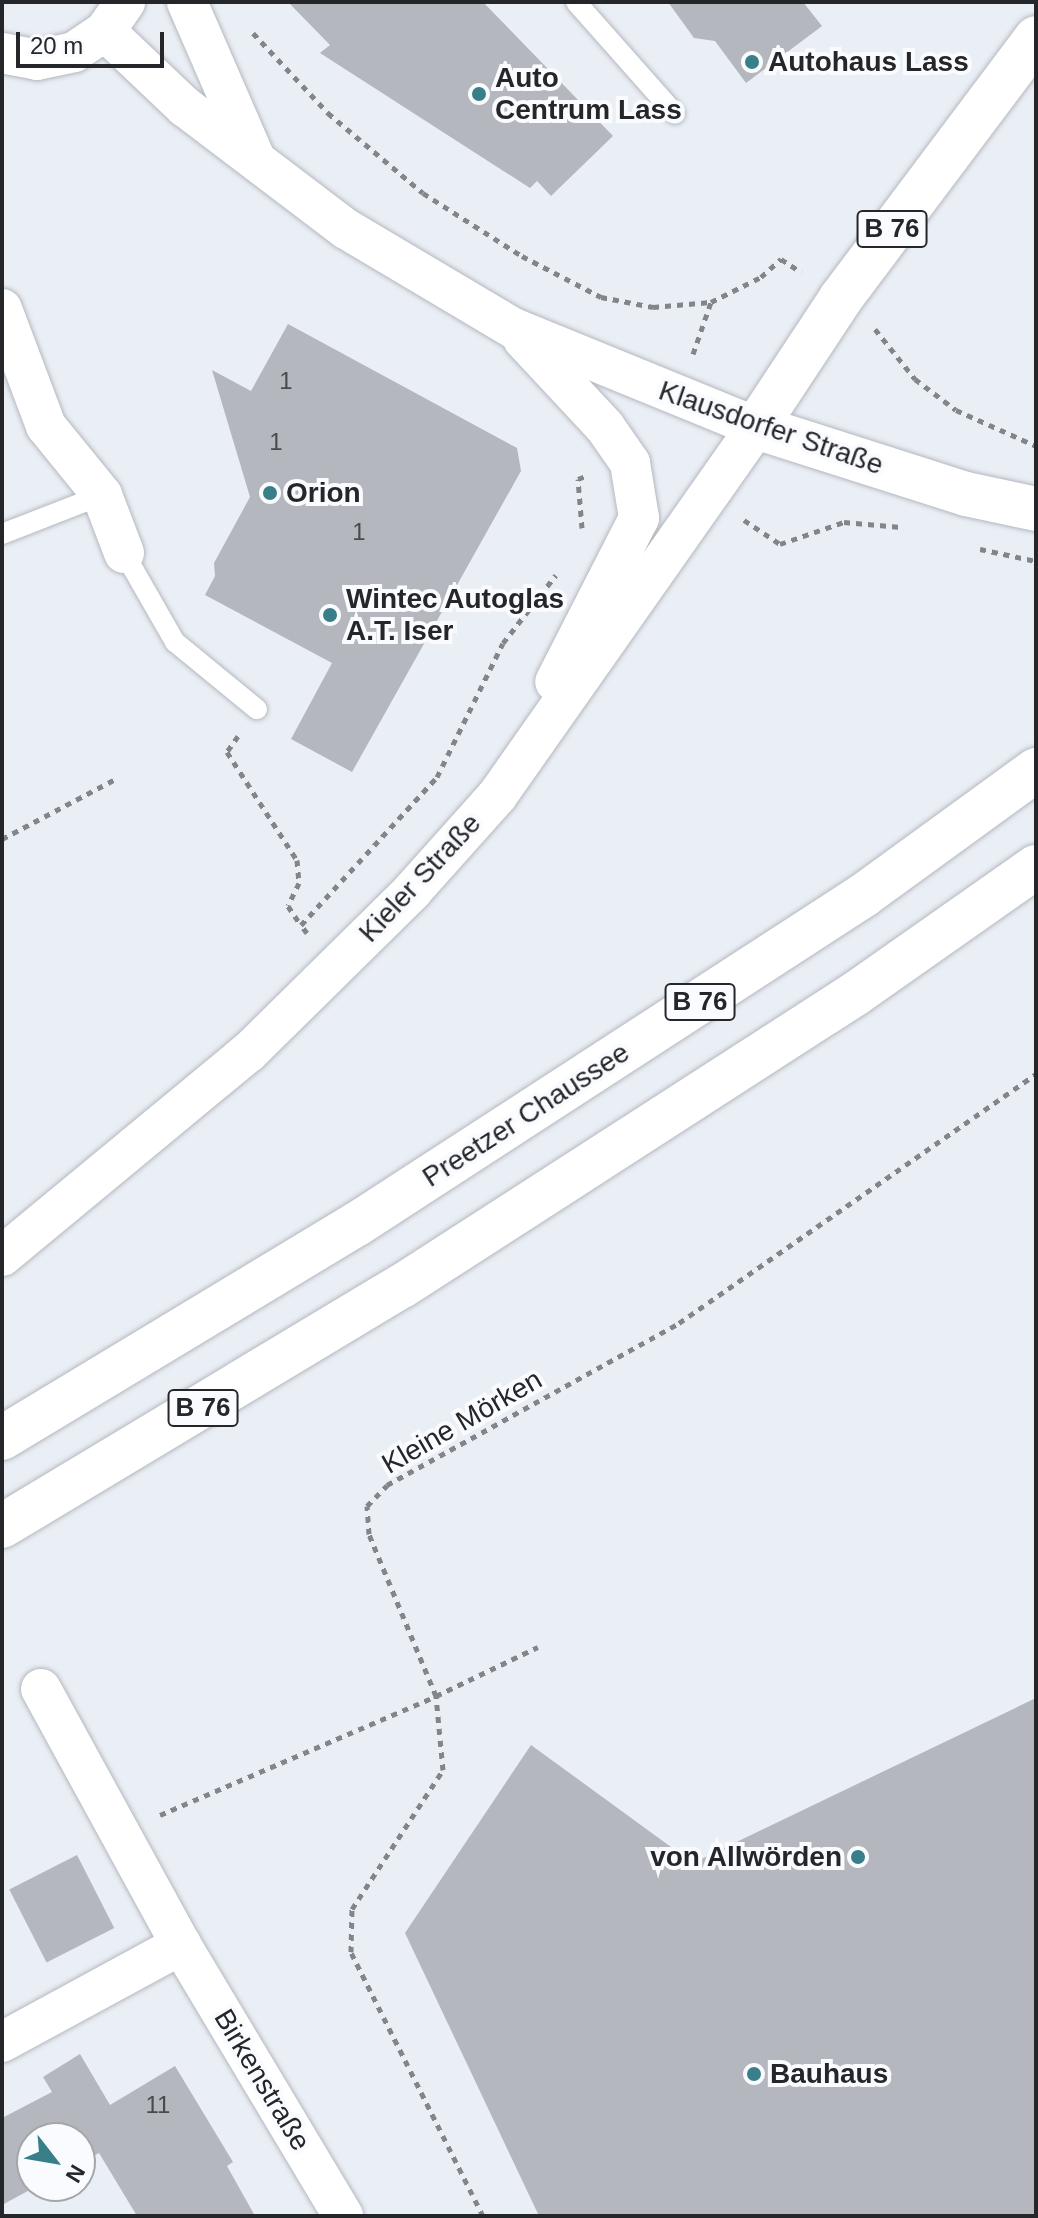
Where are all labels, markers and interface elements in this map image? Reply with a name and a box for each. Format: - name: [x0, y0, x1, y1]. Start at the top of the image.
- scale bar: [20, 16, 168, 66]
- text: 20 m: [30, 32, 83, 59]
- place label: Autohaus Lass: [768, 45, 969, 79]
- marker: Autohaus Lass: [743, 53, 761, 71]
- place label: Auto Centrum Lass: [495, 61, 682, 127]
- marker: Auto Centrum Lass: [470, 85, 488, 103]
- road number: B 76: [856, 207, 928, 251]
- house number: 1: [279, 367, 293, 395]
- street label: Klausdorfer Straße: [654, 374, 888, 482]
- house number: 1: [269, 428, 283, 456]
- place label: Orion: [286, 476, 361, 510]
- marker: Orion: [261, 484, 279, 502]
- house number: 1: [352, 518, 366, 546]
- place label: Wintec Autoglas A.T. Iser: [346, 582, 565, 648]
- marker: Wintec Autoglas A.T. Iser: [321, 606, 339, 624]
- street label: Kieler Straße: [352, 807, 488, 949]
- road number: B 76: [664, 980, 736, 1024]
- street label: Preetzer Chaussee: [416, 1036, 636, 1194]
- street label: Kleine Mörken: [376, 1363, 548, 1481]
- road number: B 76: [167, 1386, 239, 1430]
- place label: von Allwörden: [649, 1840, 842, 1874]
- marker: von Allwörden: [849, 1848, 867, 1866]
- street label: Birkenstraße: [207, 2003, 317, 2157]
- place label: Bauhaus: [770, 2057, 888, 2091]
- marker: Bauhaus: [745, 2065, 763, 2083]
- house number: 11: [146, 2091, 170, 2119]
- north arrow: [16, 2122, 96, 2202]
- text: N: [60, 2160, 90, 2187]

